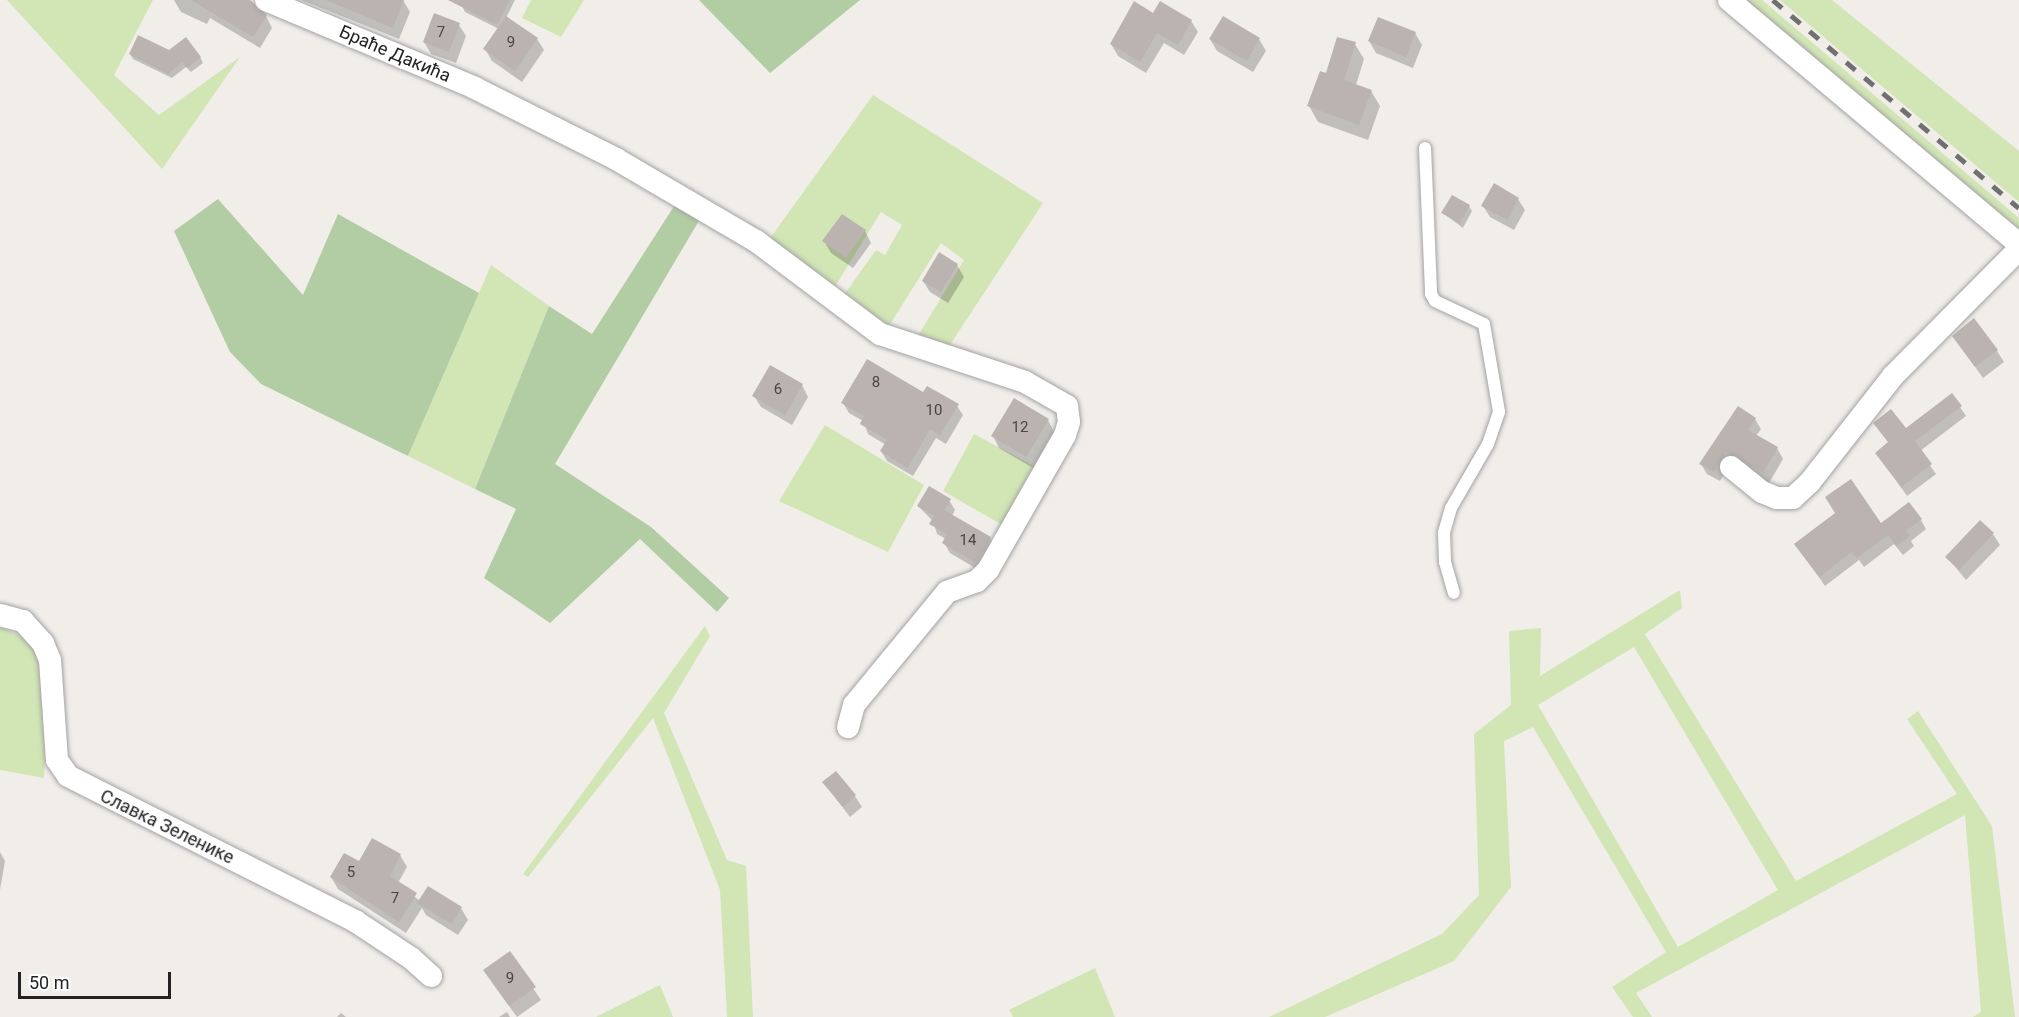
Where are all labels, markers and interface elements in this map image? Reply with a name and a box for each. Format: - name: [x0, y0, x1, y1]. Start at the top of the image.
- street label: Браће Дакића: [336, 21, 454, 87]
- house number: 7: [437, 24, 445, 42]
- house number: 9: [507, 34, 515, 52]
- house number: 8: [872, 374, 880, 392]
- house number: 6: [774, 381, 782, 399]
- house number: 10: [926, 402, 942, 420]
- house number: 12: [1012, 419, 1028, 437]
- house number: 14: [960, 532, 976, 550]
- street label: Славка Зеленике: [97, 785, 237, 869]
- house number: 5: [347, 864, 355, 882]
- house number: 7: [391, 890, 399, 908]
- scale bar: [21, 960, 174, 998]
- house number: 9: [506, 970, 514, 988]
- text: 50 m: [29, 972, 69, 993]

